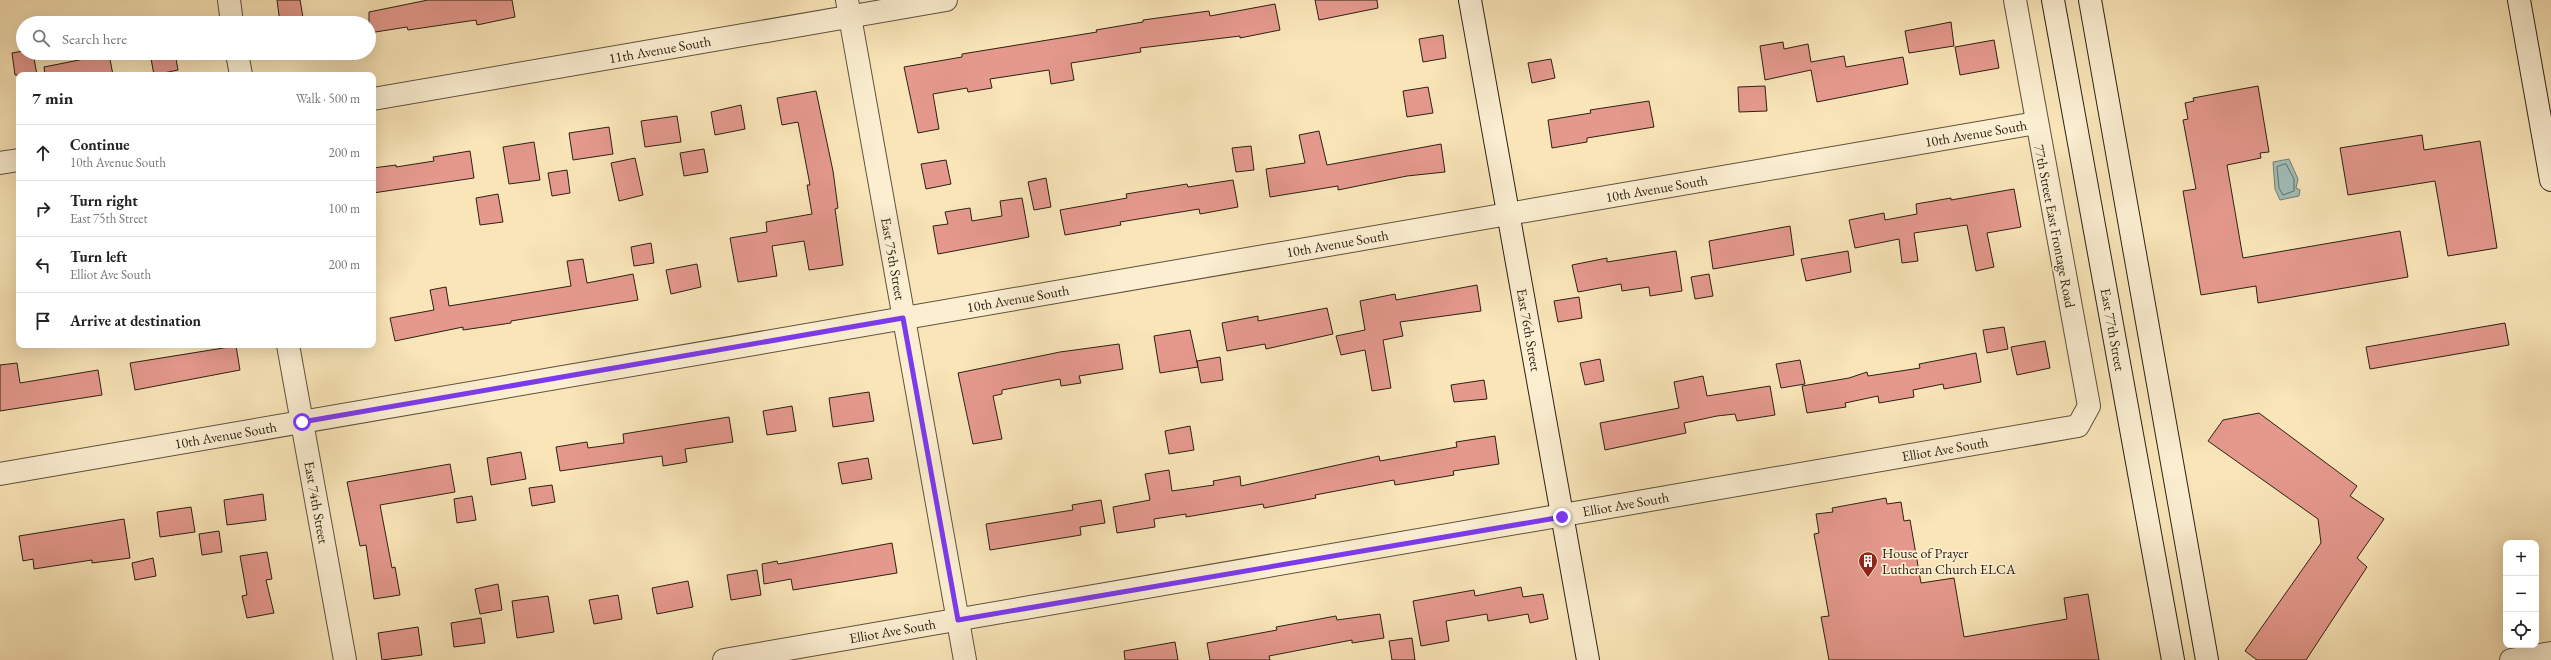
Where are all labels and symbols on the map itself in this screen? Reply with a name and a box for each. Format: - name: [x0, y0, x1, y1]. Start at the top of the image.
- street label: 11th Avenue South: [607, 32, 712, 67]
- street label: 10th Avenue South: [1923, 116, 2028, 151]
- street label: 77th Street East Frontage Road: [2030, 143, 2080, 310]
- street label: 10th Avenue South: [1604, 171, 1709, 206]
- street label: East 75th Street: [877, 216, 910, 302]
- street label: 10th Avenue South: [1285, 226, 1390, 261]
- street label: 10th Avenue South: [965, 281, 1070, 316]
- street label: East 76th Street: [1513, 287, 1545, 373]
- street label: East 77th Street: [2097, 287, 2129, 373]
- route start: [293, 413, 311, 431]
- street label: 10th Avenue South: [173, 417, 278, 453]
- street label: Elliot Ave South: [1900, 433, 1990, 465]
- street label: East 74th Street: [300, 460, 333, 546]
- street label: Elliot Ave South: [1581, 488, 1670, 520]
- route end: [1553, 508, 1571, 526]
- place label: House of Prayer Lutheran Church ELCA: [1882, 544, 2016, 578]
- building icon: House of Prayer Lutheran Church ELCA: [1857, 550, 1879, 578]
- street label: Elliot Ave South: [848, 615, 937, 647]

